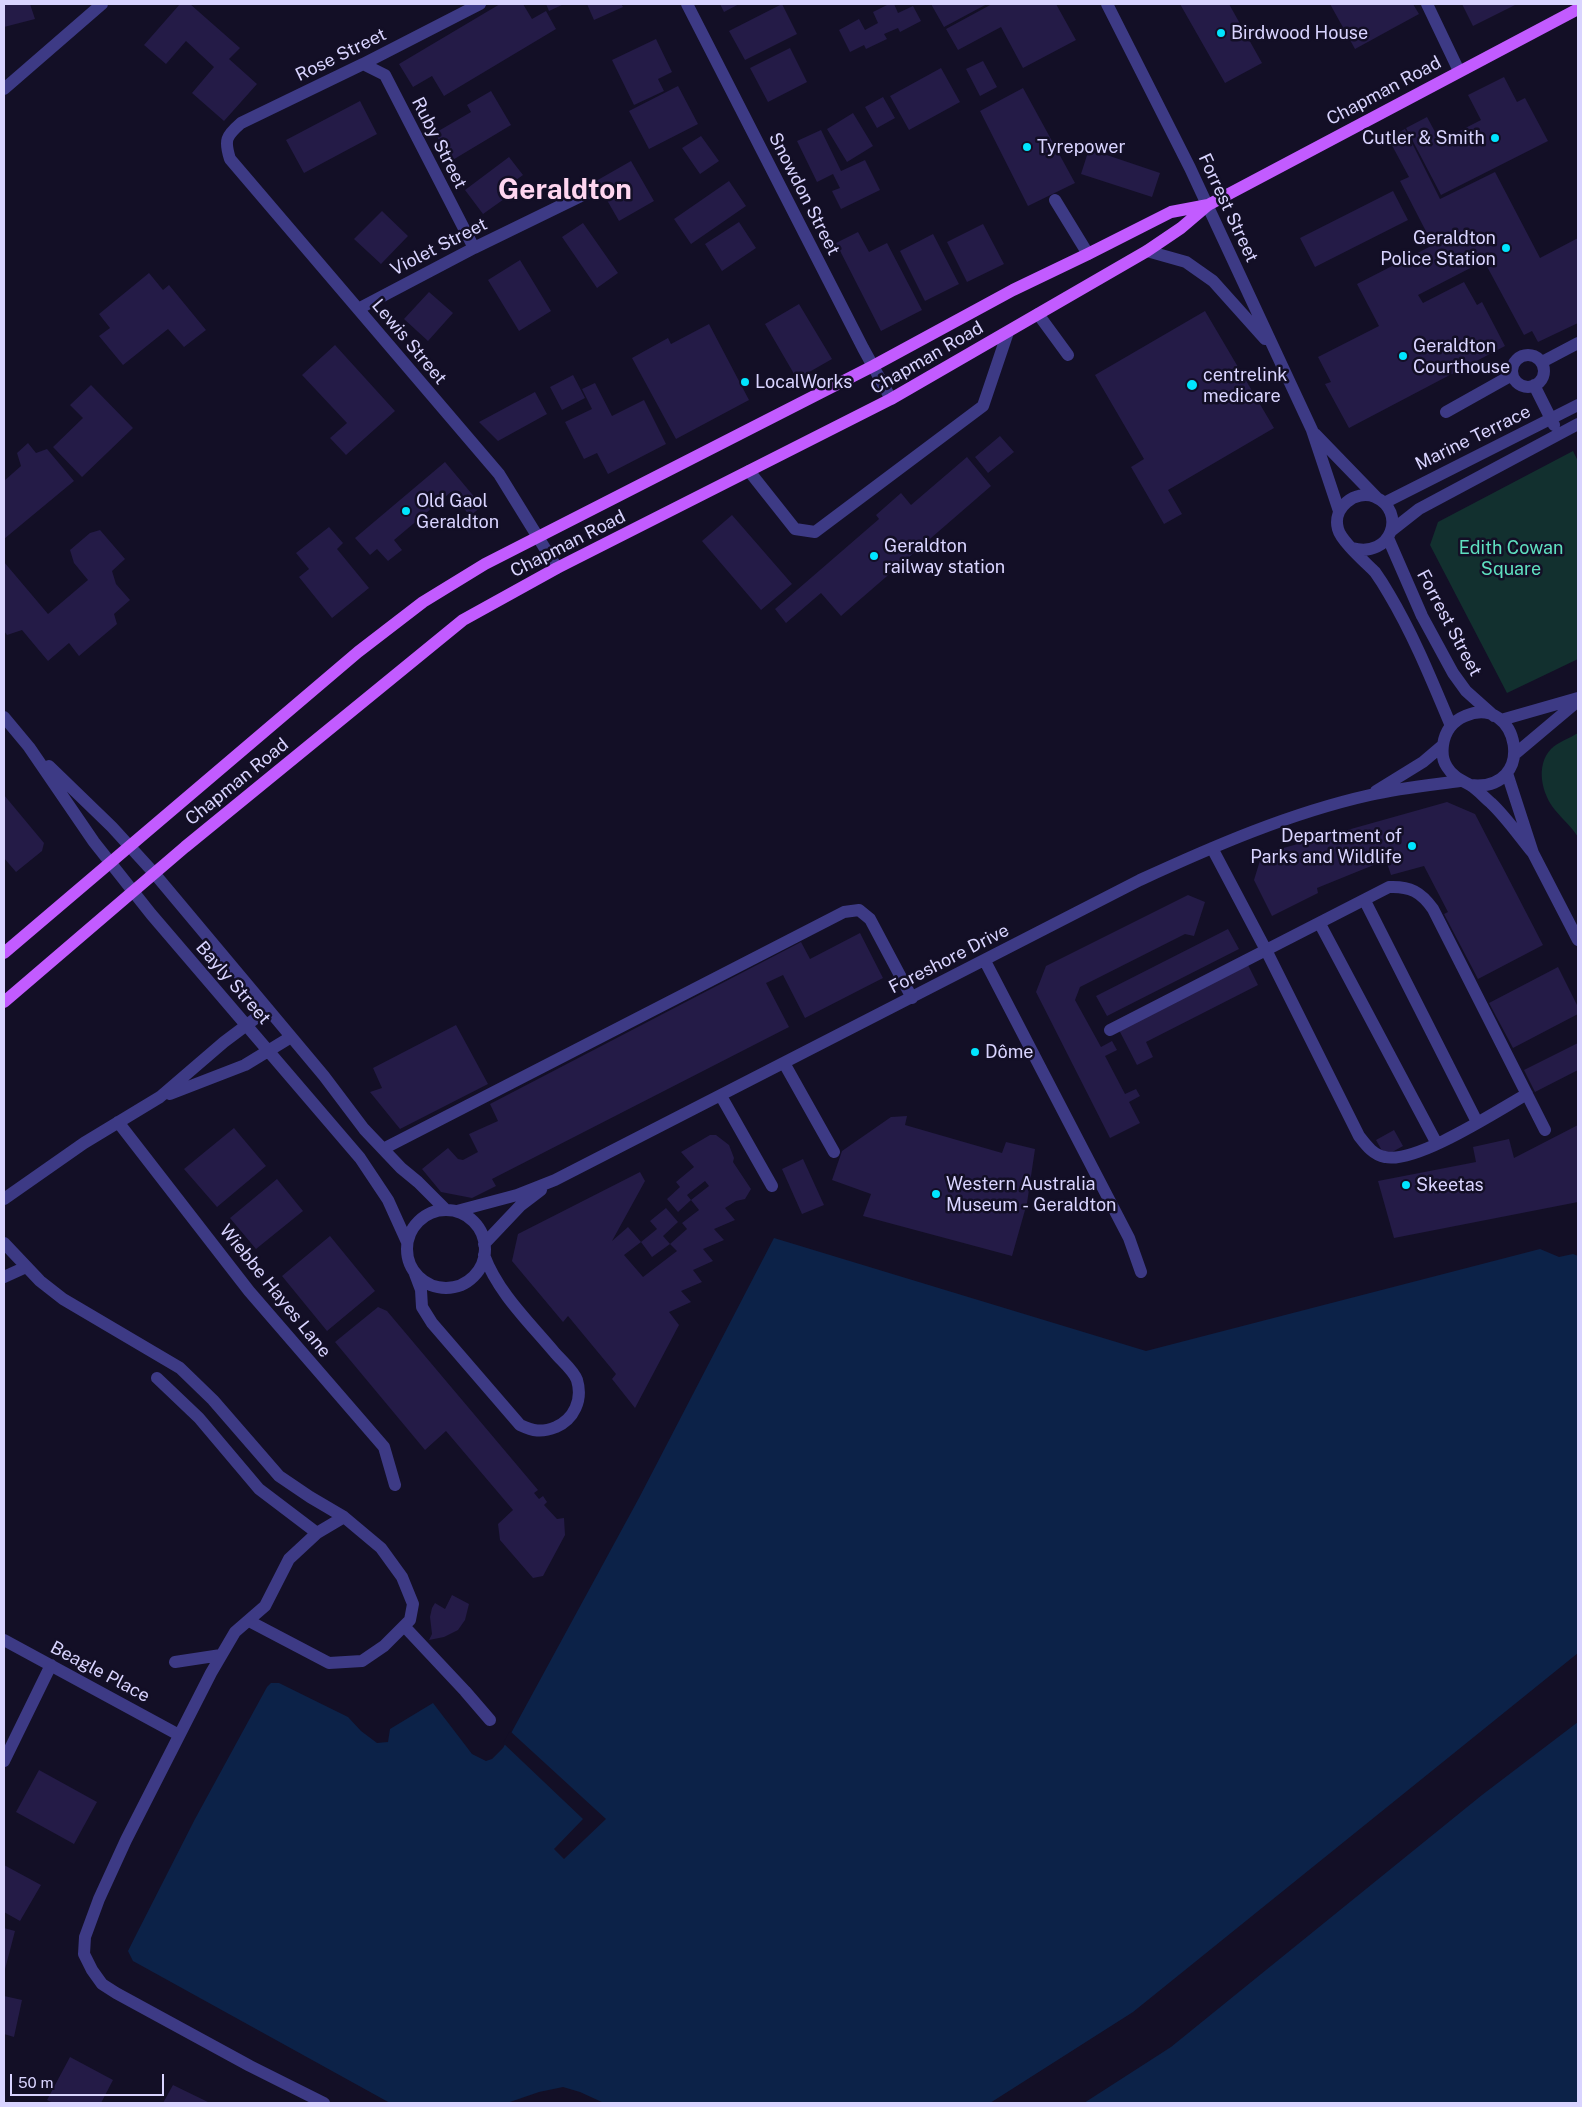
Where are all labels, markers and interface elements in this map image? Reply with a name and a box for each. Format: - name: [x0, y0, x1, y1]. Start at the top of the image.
- place label: Birdwood House: [1231, 22, 1368, 44]
- street label: Rose Street: [292, 24, 390, 86]
- marker: Birdwood House: [1215, 27, 1227, 39]
- street label: Chapman Road: [1323, 52, 1445, 130]
- street label: Ruby Street: [407, 94, 471, 192]
- place label: Cutler & Smith: [1362, 127, 1485, 149]
- street label: Snowdon Street: [764, 129, 844, 259]
- marker: Cutler & Smith: [1489, 132, 1501, 144]
- place label: Tyrepower: [1037, 136, 1125, 158]
- marker: Tyrepower: [1021, 141, 1033, 153]
- street label: Forrest Street: [1193, 150, 1263, 266]
- district label: Geraldton: [498, 173, 632, 207]
- street label: Violet Street: [387, 213, 491, 281]
- place label: Geraldton Police Station: [1380, 227, 1496, 270]
- marker: Geraldton Police Station: [1500, 242, 1512, 254]
- street label: Lewis Street: [367, 295, 451, 389]
- street label: Chapman Road: [867, 317, 987, 399]
- place label: Geraldton Courthouse: [1413, 335, 1510, 378]
- marker: Geraldton Courthouse: [1397, 350, 1409, 362]
- place label: centrelink medicare: [1203, 364, 1287, 406]
- place label: LocalWorks: [755, 371, 852, 393]
- marker: LocalWorks: [739, 376, 751, 388]
- marker: centrelink medicare: [1185, 378, 1199, 392]
- street label: Marine Terrace: [1412, 401, 1534, 475]
- place label: Old Gaol Geraldton: [416, 490, 499, 532]
- marker: Old Gaol Geraldton: [400, 505, 412, 517]
- street label: Chapman Road: [507, 506, 629, 582]
- place label: Geraldton railway station: [884, 535, 1005, 578]
- park label: Edith Cowan Square: [1459, 537, 1563, 580]
- marker: Geraldton railway station: [868, 550, 880, 562]
- street label: Forrest Street: [1412, 566, 1486, 680]
- street label: Chapman Road: [181, 734, 293, 830]
- place label: Department of Parks and Wildlife: [1250, 825, 1402, 868]
- marker: Department of Parks and Wildlife: [1406, 840, 1418, 852]
- street label: Foreshore Drive: [885, 919, 1013, 999]
- street label: Bayly Street: [191, 937, 275, 1029]
- place label: Dôme: [985, 1041, 1033, 1063]
- marker: Dôme: [969, 1046, 981, 1058]
- place label: Western Australia Museum - Geraldton: [946, 1173, 1116, 1216]
- place label: Skeetas: [1416, 1174, 1484, 1196]
- marker: Skeetas: [1400, 1179, 1412, 1191]
- marker: Western Australia Museum - Geraldton: [930, 1188, 942, 1200]
- street label: Wiebbe Hayes Lane: [215, 1220, 335, 1362]
- street label: Beagle Place: [47, 1637, 153, 1707]
- scale bar: [12, 2064, 166, 2096]
- text: 50 m: [18, 2074, 53, 2091]

